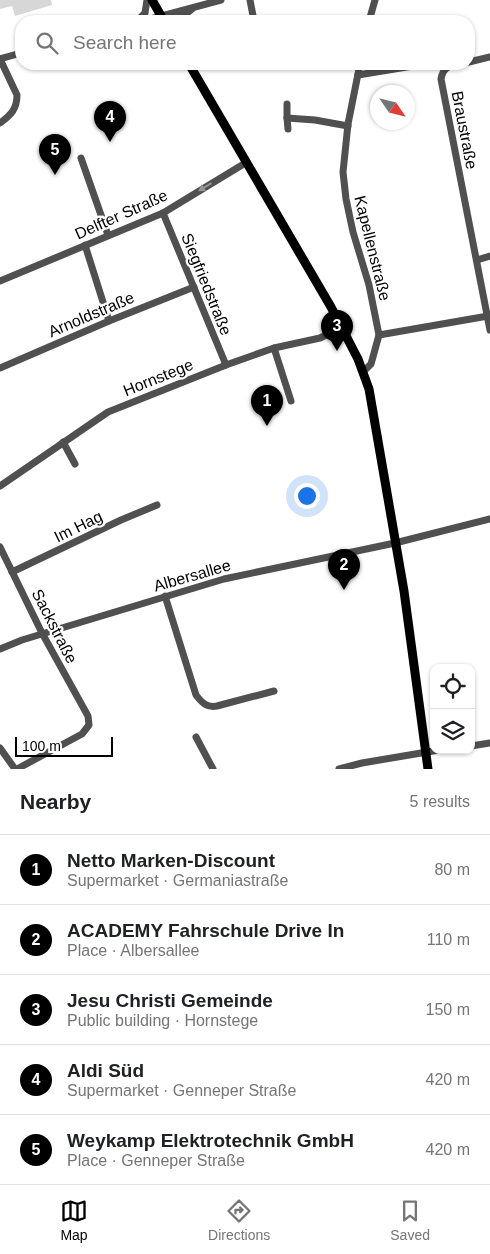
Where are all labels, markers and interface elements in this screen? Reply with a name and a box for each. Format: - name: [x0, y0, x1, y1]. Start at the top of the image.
- search box: [15, 15, 475, 70]
- icon: search: [33, 29, 61, 57]
- text: Search here: [73, 32, 177, 53]
- north arrow: [370, 85, 415, 130]
- street label: Braustraße: [449, 90, 480, 171]
- pin: 4: [94, 101, 126, 142]
- pin: 5: [39, 134, 71, 175]
- one-way arrow: [199, 183, 212, 192]
- street label: Delfter Straße: [72, 186, 170, 242]
- street label: Kapellenstraße: [351, 194, 394, 302]
- street label: Siegfriedstraße: [178, 231, 235, 338]
- street label: Arnoldstraße: [46, 289, 137, 340]
- pin: 3: [321, 310, 353, 351]
- street label: Hornstege: [121, 356, 196, 399]
- pin: 1: [251, 385, 283, 426]
- your location: [294, 483, 320, 509]
- street label: Im Hag: [51, 508, 105, 545]
- pin: 2: [328, 549, 360, 590]
- street label: Albersallee: [152, 556, 233, 595]
- street label: Sackstraße: [29, 586, 81, 666]
- map controls: [430, 664, 475, 754]
- button: locate: [430, 664, 475, 709]
- button: layers: [430, 709, 475, 754]
- scale bar: [15, 734, 112, 757]
- text: 100 m: [22, 738, 61, 754]
- text: Nearby: [20, 790, 91, 813]
- text: 5 results: [410, 793, 470, 810]
- text: Netto Marken-Discount: [67, 850, 275, 871]
- text: 1: [32, 861, 40, 878]
- text: 80 m: [434, 861, 470, 878]
- text: Supermarket · Germaniastraße: [67, 872, 288, 889]
- text: ACADEMY Fahrschule Drive In: [67, 920, 344, 941]
- text: 2: [32, 931, 40, 948]
- text: 110 m: [427, 931, 470, 948]
- text: Place · Albersallee: [67, 942, 200, 959]
- text: Jesu Christi Gemeinde: [67, 990, 273, 1011]
- text: 3: [32, 1001, 40, 1018]
- text: 150 m: [426, 1001, 470, 1018]
- text: Public building · Hornstege: [67, 1012, 258, 1029]
- text: Aldi Süd: [67, 1060, 144, 1081]
- text: 4: [32, 1071, 40, 1088]
- text: 420 m: [426, 1071, 470, 1088]
- text: Supermarket · Genneper Straße: [67, 1082, 296, 1099]
- text: Weykamp Elektrotechnik GmbH: [67, 1130, 354, 1151]
- text: 5: [32, 1141, 40, 1158]
- text: 420 m: [426, 1141, 470, 1158]
- text: Place · Genneper Straße: [67, 1152, 245, 1169]
- tab: Map: [60, 1197, 88, 1243]
- tab: Directions: [208, 1197, 270, 1243]
- tab: Saved: [390, 1197, 430, 1243]

